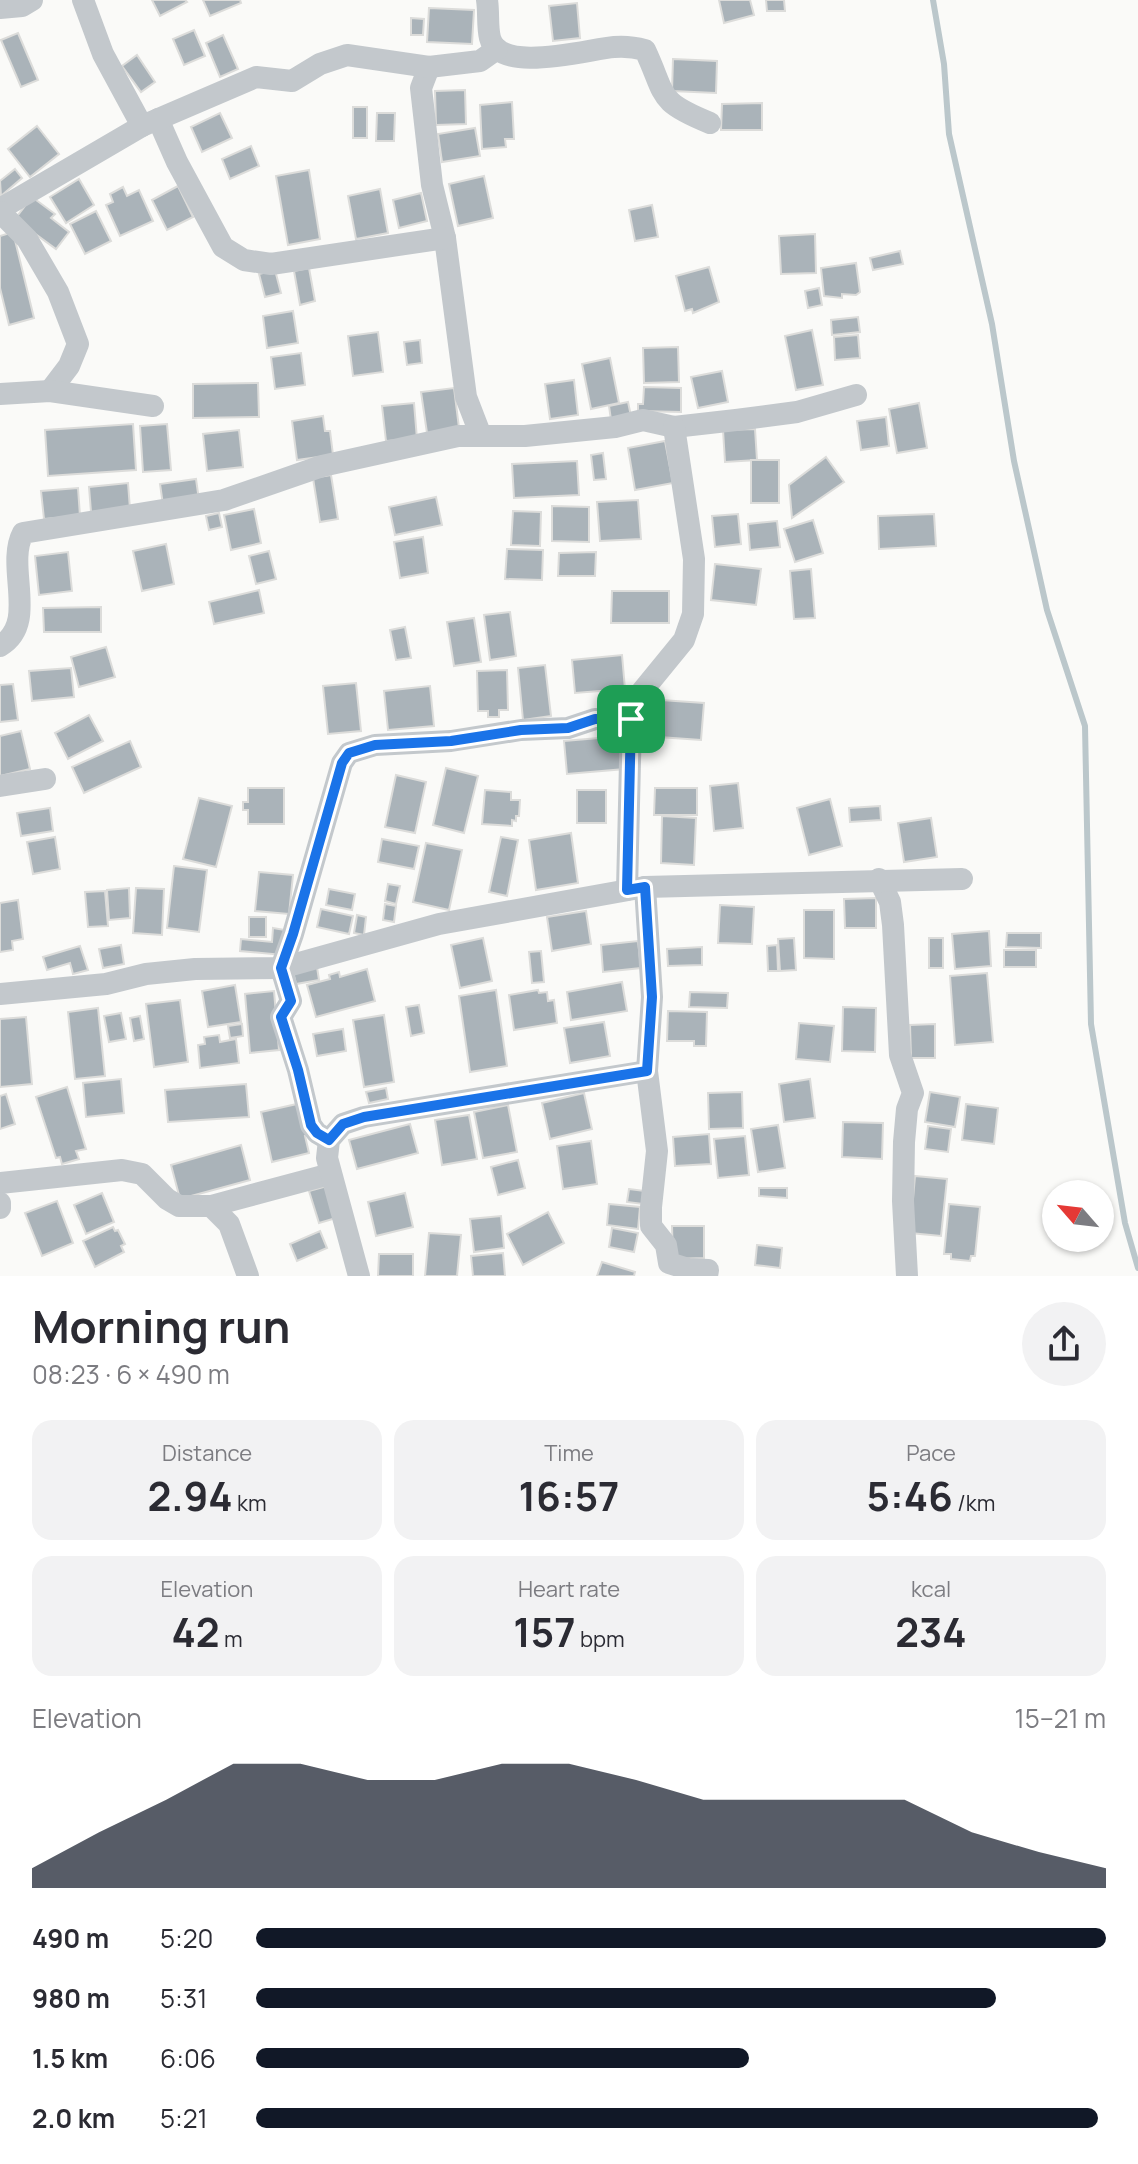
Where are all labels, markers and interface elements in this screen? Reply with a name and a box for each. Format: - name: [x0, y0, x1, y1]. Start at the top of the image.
- pin: [597, 685, 665, 753]
- icon: arrive: [609, 697, 653, 741]
- north arrow: [1042, 1180, 1114, 1252]
- map controls: [1042, 1180, 1114, 1252]
- text: Morning run: [32, 1296, 290, 1356]
- button: share: [1022, 1302, 1106, 1386]
- text: 08:23 · 6 × 490 m: [32, 1356, 230, 1392]
- text: Distance: [162, 1438, 252, 1468]
- text: Time: [544, 1438, 594, 1468]
- text: Pace: [906, 1438, 956, 1468]
- text: 2.94: [147, 1468, 233, 1523]
- text: 16:57: [519, 1468, 619, 1523]
- text: 5:46: [867, 1468, 953, 1523]
- text: km: [233, 1488, 267, 1518]
- text: /km: [953, 1488, 995, 1518]
- text: Elevation: [161, 1574, 253, 1604]
- text: Heart rate: [518, 1574, 620, 1604]
- text: kcal: [911, 1574, 951, 1604]
- text: 42: [171, 1604, 220, 1659]
- text: 157: [513, 1604, 576, 1659]
- text: 234: [895, 1604, 967, 1659]
- text: m: [220, 1624, 243, 1654]
- text: bpm: [576, 1624, 625, 1654]
- text: Elevation: [32, 1700, 142, 1736]
- text: 15–21 m: [1015, 1700, 1106, 1736]
- text: 490 m: [32, 1920, 109, 1956]
- text: 5:20: [160, 1920, 213, 1956]
- text: 980 m: [32, 1980, 110, 2016]
- text: 5:31: [160, 1980, 207, 2016]
- text: 1.5 km: [32, 2040, 108, 2076]
- text: 6:06: [160, 2040, 216, 2076]
- text: 2.0 km: [32, 2100, 115, 2136]
- text: 5:21: [160, 2100, 208, 2136]

